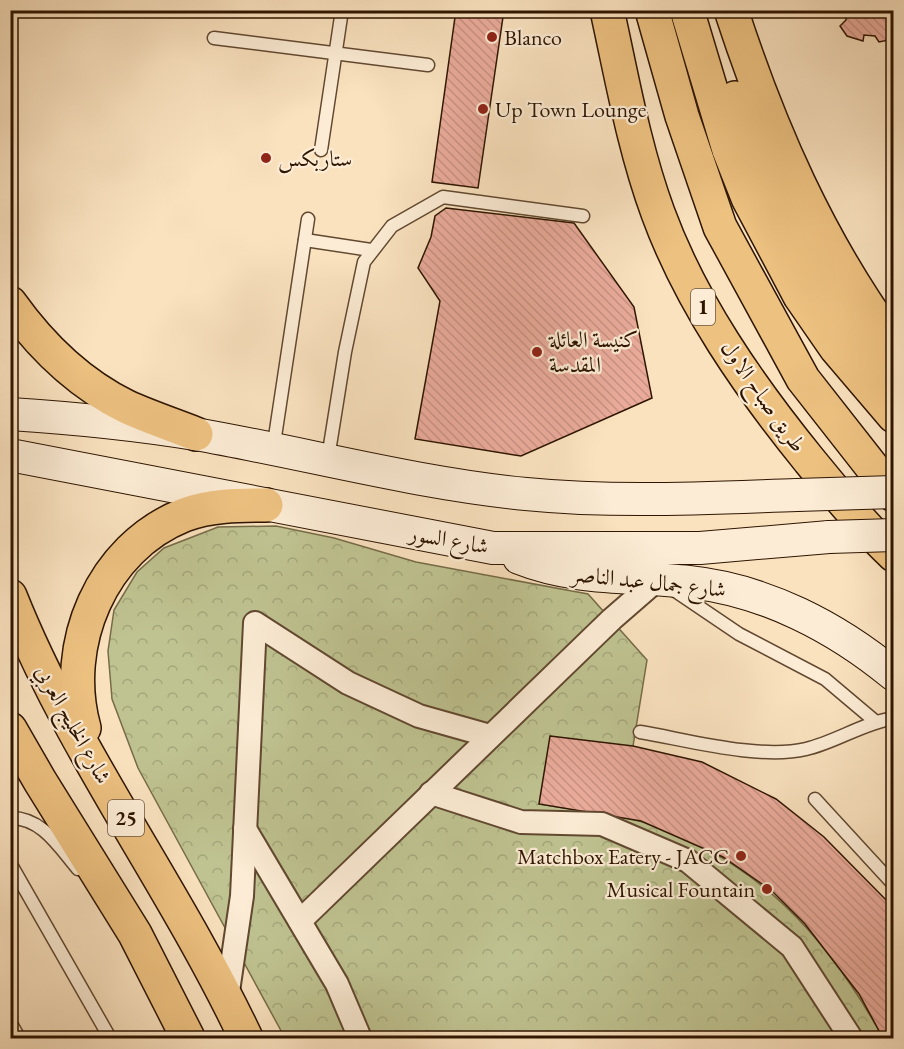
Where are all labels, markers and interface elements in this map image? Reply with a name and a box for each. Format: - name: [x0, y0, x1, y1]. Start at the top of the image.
- place label: Blanco: [504, 23, 562, 52]
- marker: Blanco: [485, 30, 499, 44]
- place label: Up Town Lounge: [495, 95, 647, 124]
- marker: Up Town Lounge: [476, 102, 490, 116]
- place label: ستاربكس: [278, 144, 352, 174]
- marker: ستاربكس: [259, 151, 273, 165]
- road number: 1: [691, 289, 715, 325]
- place label: كنيسة العائلة المقدسة: [548, 325, 638, 379]
- street label: طريق صباح الاول: [710, 335, 813, 461]
- marker: كنيسة العائلة المقدسة: [530, 345, 544, 359]
- street label: شارع السور: [404, 518, 491, 565]
- street label: شارع جمال عبد الناصر: [568, 559, 727, 608]
- street label: شارع الخليج العربي: [25, 660, 118, 791]
- road number: 25: [108, 800, 144, 836]
- place label: Matchbox Eatery - JACC: [517, 842, 729, 871]
- marker: Matchbox Eatery - JACC: [734, 849, 748, 863]
- place label: Musical Fountain: [607, 875, 755, 904]
- marker: Musical Fountain: [760, 882, 774, 896]

